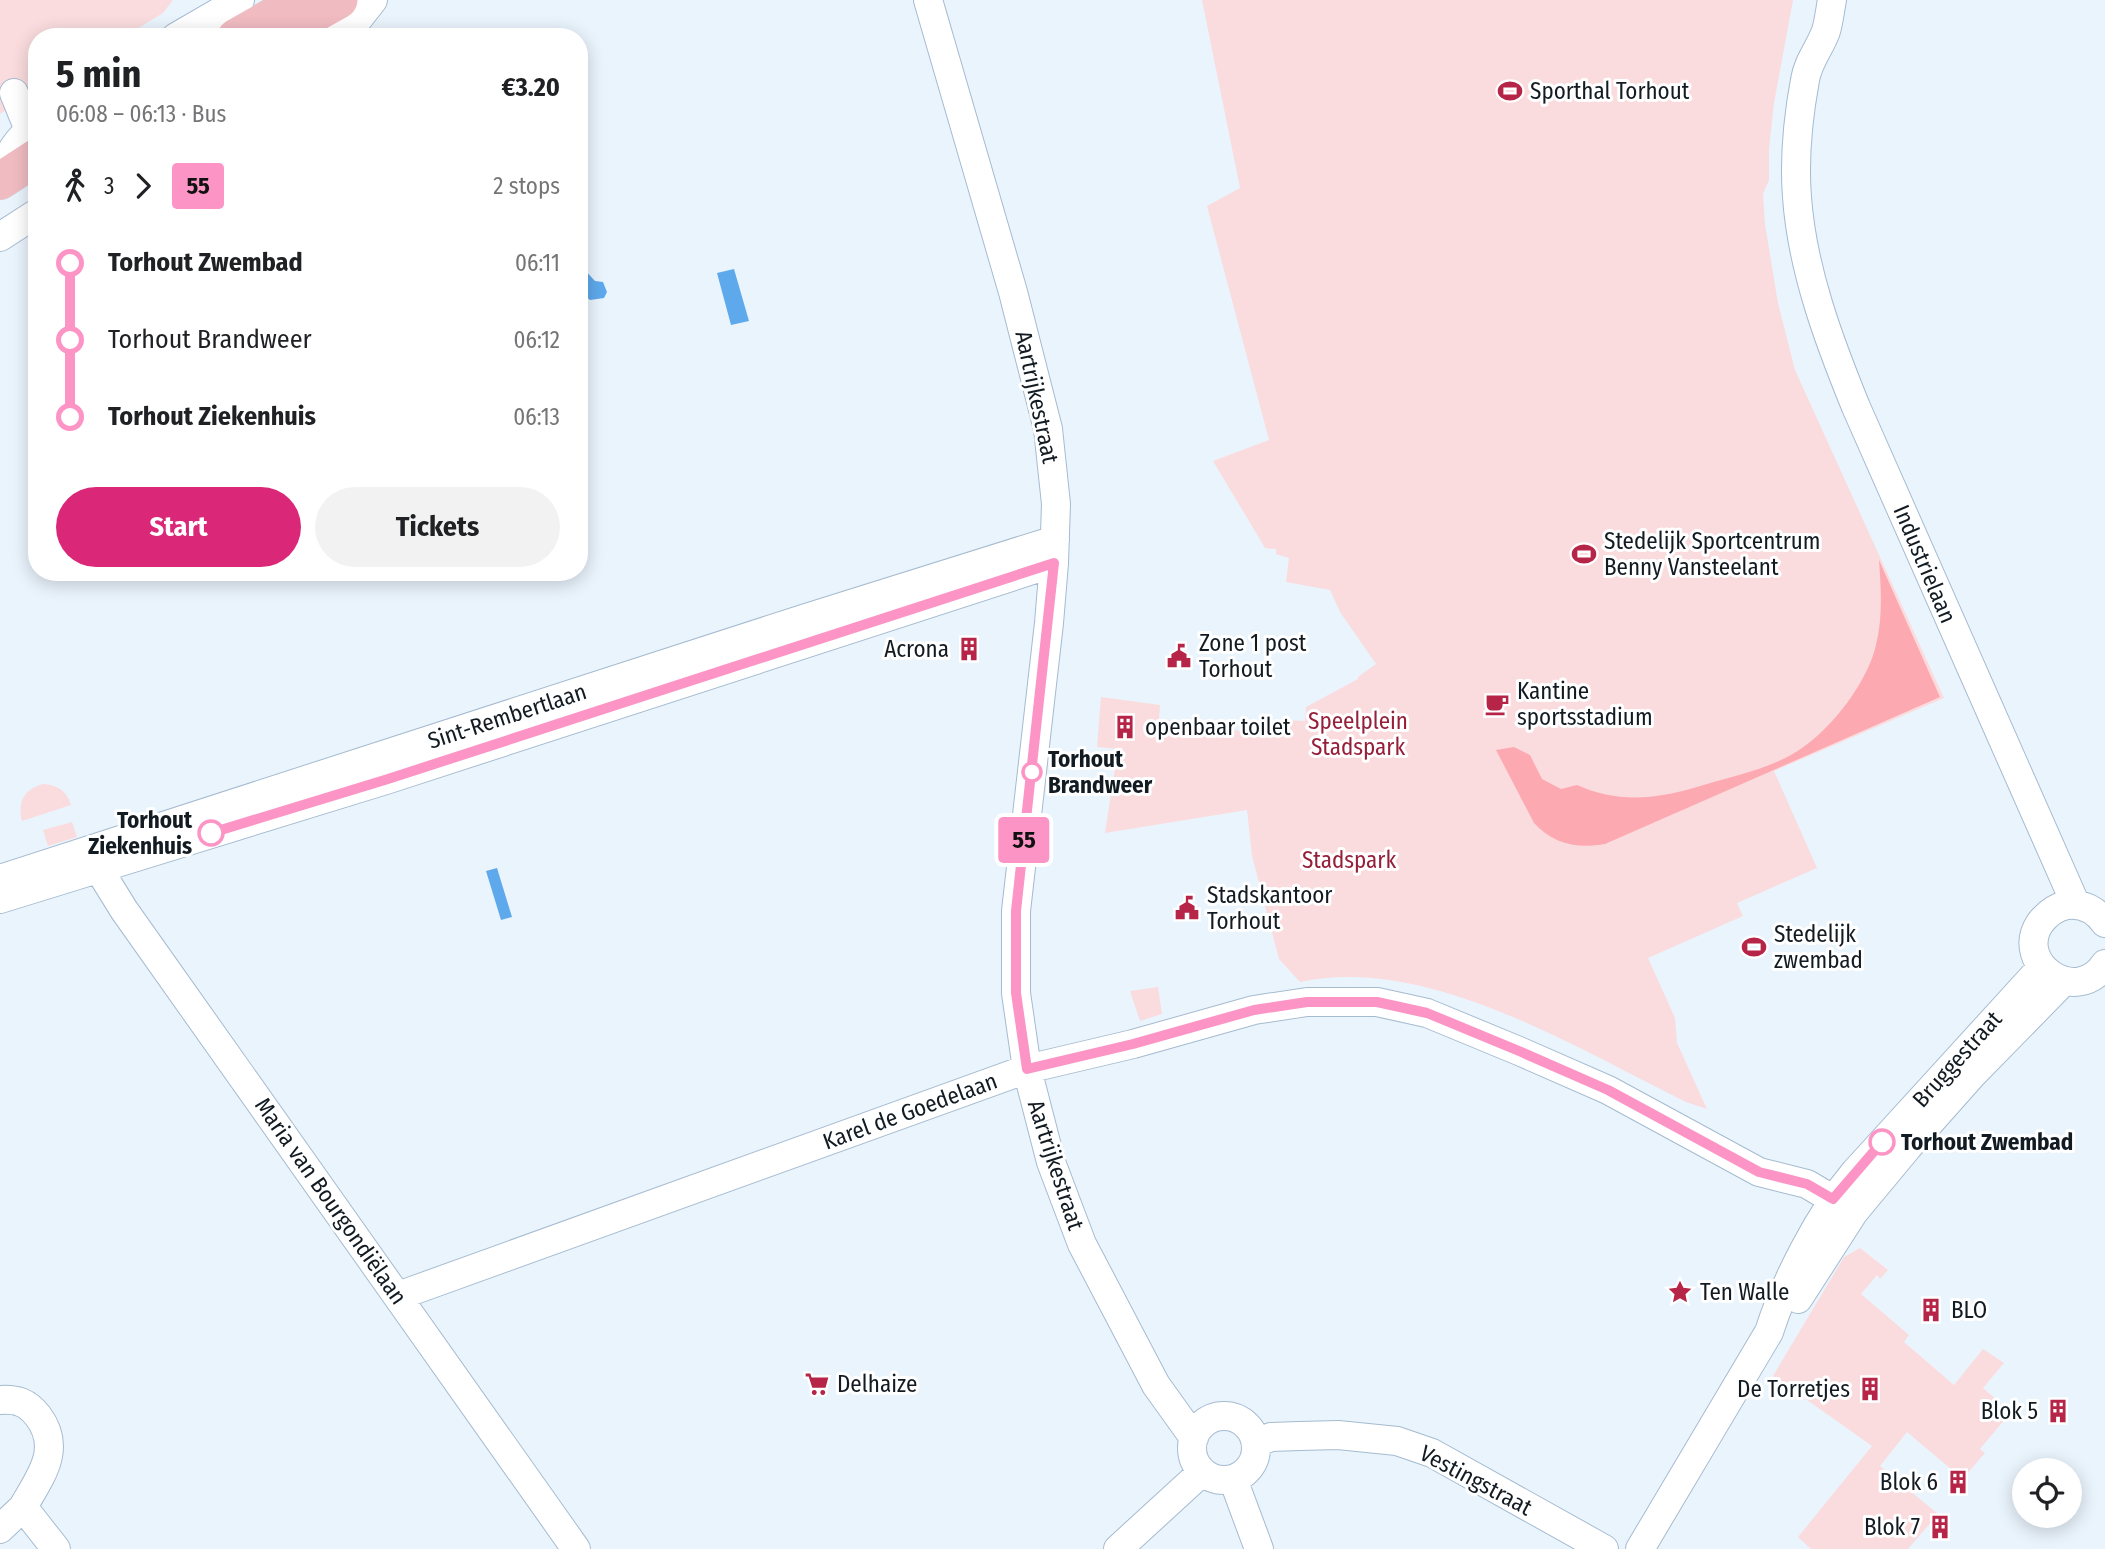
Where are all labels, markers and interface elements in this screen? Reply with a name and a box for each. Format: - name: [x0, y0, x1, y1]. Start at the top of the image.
- text: 5 min: [56, 51, 141, 97]
- text: €3.20: [502, 72, 560, 103]
- sports icon: Sporthal Torhout: [1496, 77, 1524, 105]
- place label: Sporthal Torhout: [1530, 77, 1690, 105]
- text: 06:08 – 06:13 · Bus: [56, 100, 226, 128]
- icon: walk: [56, 167, 94, 205]
- icon: forward: [124, 167, 162, 205]
- text: 3: [104, 172, 114, 200]
- text: 55: [186, 172, 210, 200]
- text: 2 stops: [493, 172, 560, 200]
- text: Torhout Zwembad: [108, 247, 303, 278]
- text: 06:11: [515, 249, 560, 277]
- text: Torhout Brandweer: [108, 324, 312, 355]
- text: 06:12: [514, 326, 560, 354]
- street label: Aartrijkestraat: [1009, 328, 1065, 466]
- text: Torhout Ziekenhuis: [108, 401, 316, 432]
- text: 06:13: [513, 403, 560, 431]
- button: Start: [56, 487, 301, 567]
- button: Tickets: [315, 487, 560, 567]
- street label: Industrielaan: [1888, 501, 1962, 627]
- place label: Stedelijk Sportcentrum Benny Vansteelant: [1604, 527, 1821, 581]
- sports icon: Stedelijk Sportcentrum Benny Vansteelant: [1570, 540, 1598, 568]
- place label: Zone 1 post Torhout: [1199, 629, 1307, 683]
- place label: Acrona: [884, 635, 949, 663]
- building icon: Acrona: [955, 635, 983, 663]
- public building icon: Zone 1 post Torhout: [1165, 642, 1193, 670]
- street label: Sint-Rembertlaan: [424, 677, 590, 755]
- place label: Kantine sportsstadium: [1517, 677, 1653, 731]
- cafe icon: Kantine sportsstadium: [1483, 690, 1511, 718]
- park label: Speelplein Stadspark: [1308, 707, 1408, 761]
- building icon: openbaar toilet: [1111, 713, 1139, 741]
- place label: openbaar toilet: [1145, 713, 1291, 741]
- place label: Torhout Brandweer: [1048, 745, 1153, 799]
- marker: Torhout Brandweer: [1022, 762, 1042, 782]
- place label: Torhout Ziekenhuis: [88, 806, 193, 860]
- line badge: 55: [992, 817, 1056, 863]
- marker: Torhout Ziekenhuis: [198, 820, 224, 846]
- text: 55: [1012, 826, 1036, 854]
- park label: Stadspark: [1302, 846, 1396, 874]
- place label: Stadskantoor Torhout: [1207, 881, 1332, 935]
- public building icon: Stadskantoor Torhout: [1173, 894, 1201, 922]
- place label: Stedelijk zwembad: [1774, 920, 1863, 974]
- sports icon: Stedelijk zwembad: [1740, 933, 1768, 961]
- street label: Bruggestraat: [1906, 1005, 2008, 1113]
- street label: Karel de Goedelaan: [819, 1066, 1001, 1156]
- street label: Maria van Bourgondiëlaan: [249, 1092, 413, 1310]
- street label: Aartrijkestraat: [1022, 1096, 1090, 1234]
- place label: Torhout Zwembad: [1901, 1128, 2073, 1156]
- marker: Torhout Zwembad: [1869, 1129, 1895, 1155]
- place icon: Ten Walle: [1666, 1278, 1694, 1306]
- place label: Ten Walle: [1700, 1278, 1789, 1306]
- building icon: BLO: [1917, 1296, 1945, 1324]
- place label: BLO: [1951, 1296, 1987, 1324]
- supermarket icon: Delhaize: [803, 1370, 831, 1398]
- place label: Delhaize: [837, 1370, 917, 1398]
- place label: De Torretjes: [1737, 1375, 1850, 1403]
- building icon: De Torretjes: [1856, 1375, 1884, 1403]
- place label: Blok 5: [1981, 1397, 2038, 1425]
- building icon: Blok 5: [2044, 1397, 2072, 1425]
- street label: Vestingstraat: [1415, 1439, 1537, 1521]
- map controls: [2012, 1458, 2082, 1528]
- button: locate: [2012, 1458, 2082, 1528]
- place label: Blok 6: [1880, 1468, 1938, 1496]
- building icon: Blok 6: [1944, 1468, 1972, 1496]
- place label: Blok 7: [1864, 1513, 1920, 1541]
- building icon: Blok 7: [1926, 1513, 1954, 1541]

